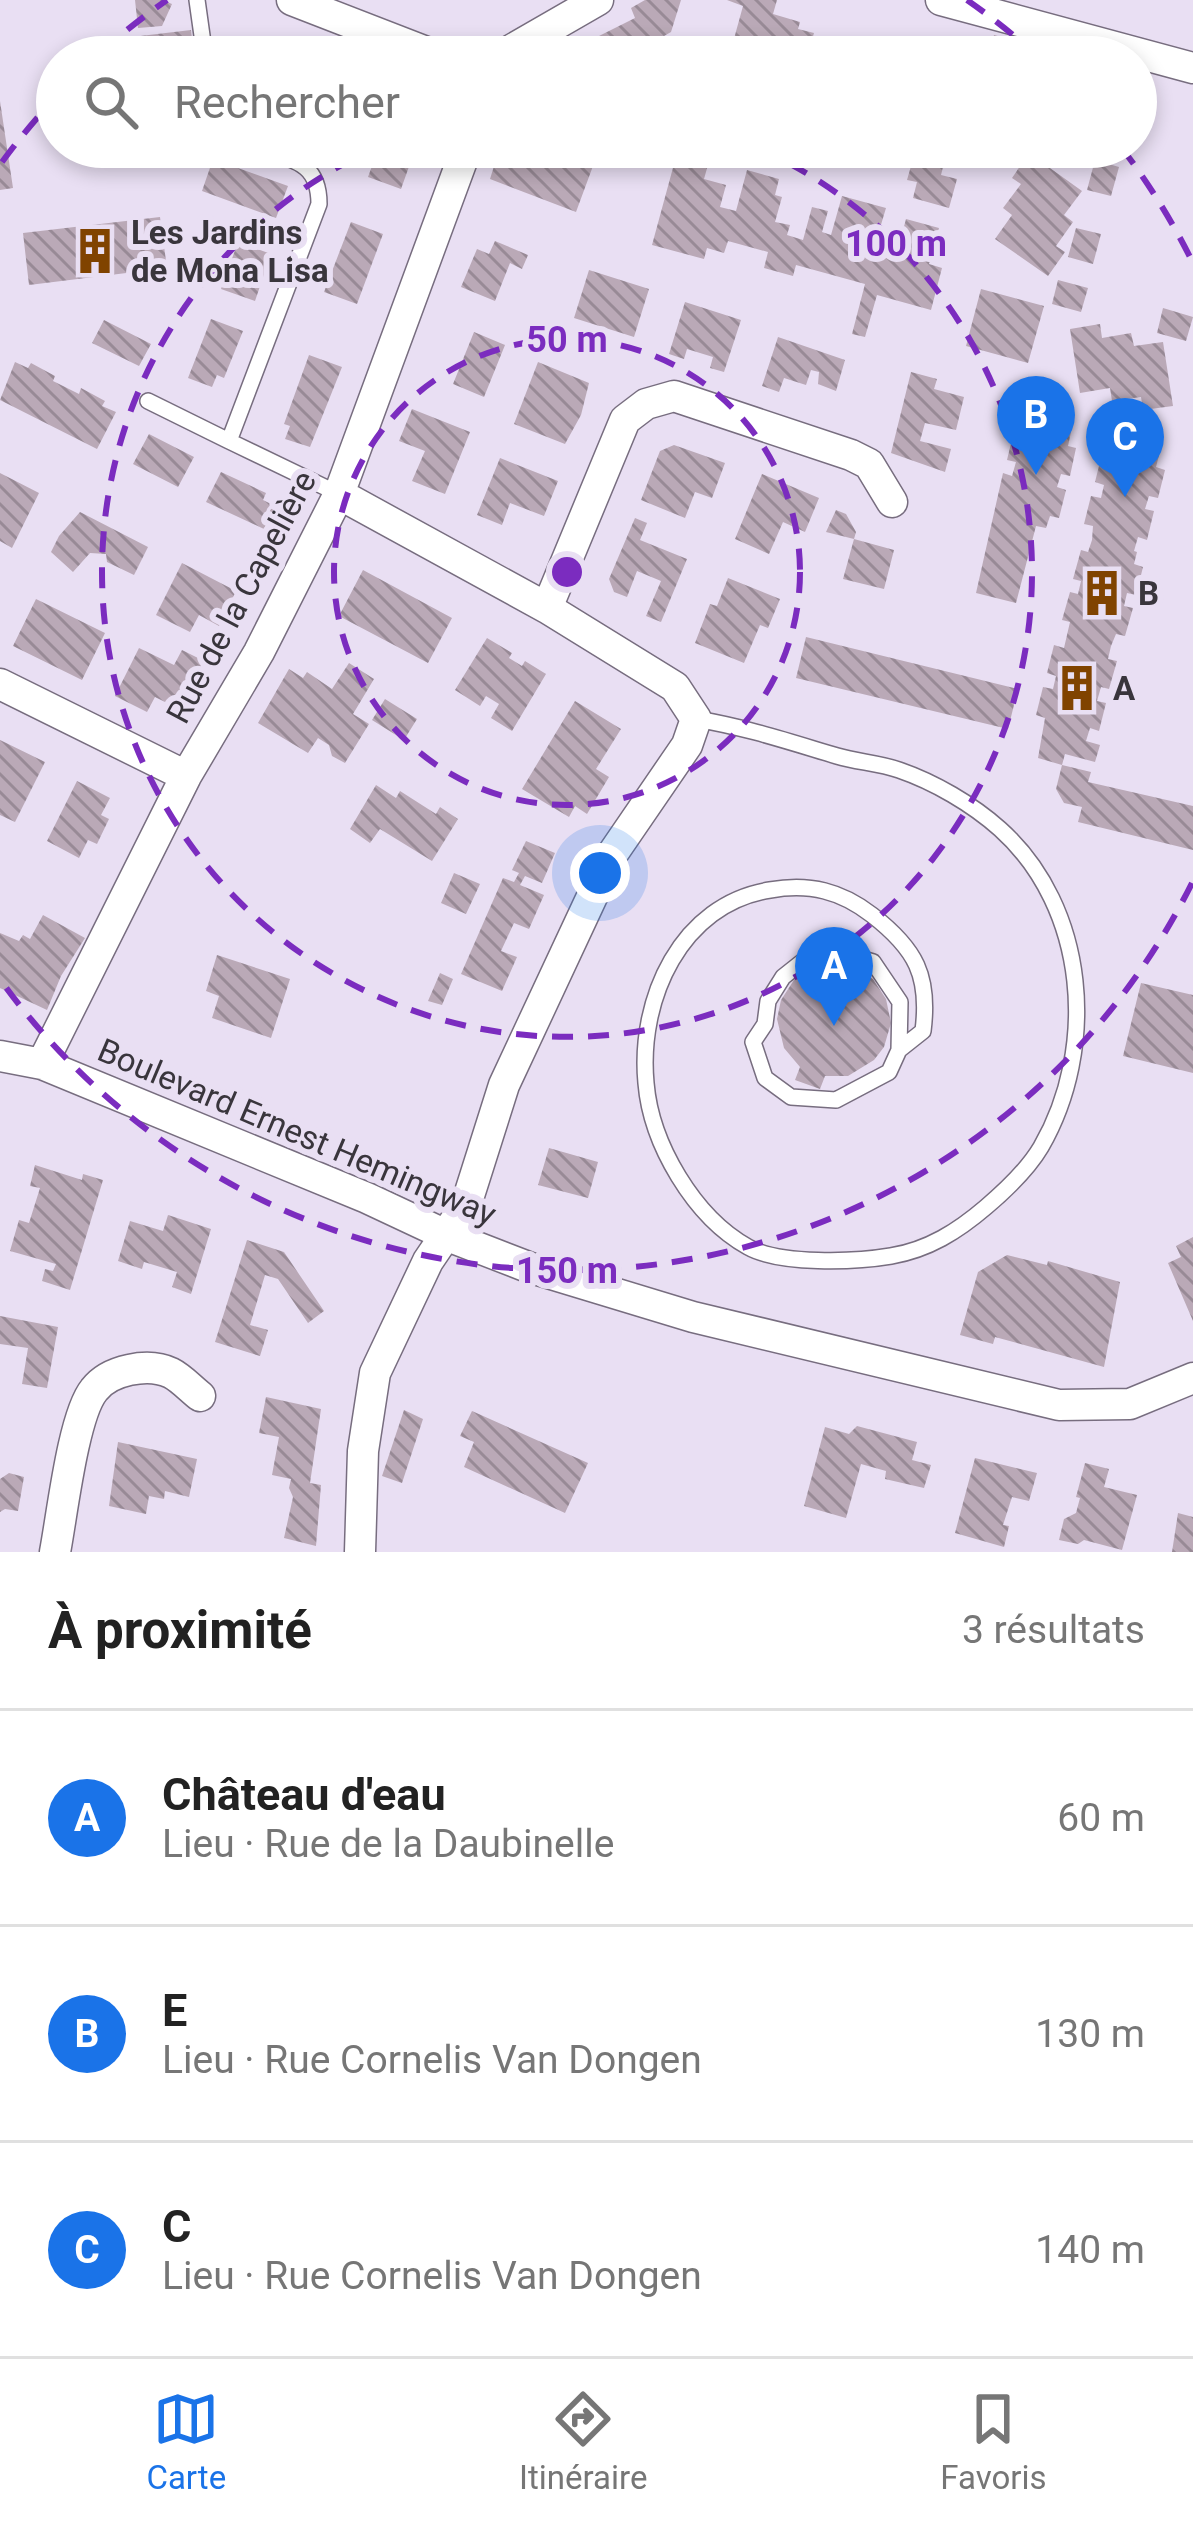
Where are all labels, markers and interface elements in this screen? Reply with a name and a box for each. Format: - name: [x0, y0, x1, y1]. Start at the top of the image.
- search box: [36, 36, 1157, 168]
- icon: search: [78, 69, 144, 135]
- text: Rechercher: [174, 76, 400, 129]
- place label: Les Jardins de Mona Lisa: [131, 213, 329, 290]
- text: 100 m: [845, 223, 947, 265]
- building icon: Les Jardins de Mona Lisa: [70, 226, 120, 276]
- text: 50 m: [526, 319, 608, 361]
- pin: B: [997, 376, 1075, 475]
- pin: C: [1086, 398, 1164, 497]
- street label: Rue de la Capelière: [158, 464, 324, 730]
- centre of rings: [546, 551, 588, 593]
- building icon: B: [1077, 568, 1127, 618]
- place label: B: [1138, 574, 1159, 613]
- building icon: A: [1052, 663, 1102, 713]
- place label: A: [1113, 669, 1136, 708]
- your location: [570, 843, 630, 903]
- pin: A: [795, 927, 873, 1026]
- street label: Boulevard Ernest Hemingway: [92, 1030, 502, 1234]
- text: 150 m: [516, 1250, 618, 1292]
- text: À proximité: [48, 1601, 312, 1660]
- text: 3 résultats: [962, 1607, 1145, 1653]
- text: Château d'eau: [162, 1768, 446, 1821]
- text: A: [74, 1795, 100, 1841]
- text: 60 m: [1057, 1795, 1145, 1841]
- text: Lieu · Rue de la Daubinelle: [162, 1821, 614, 1867]
- text: E: [162, 1984, 187, 2037]
- text: B: [75, 2011, 99, 2057]
- text: 130 m: [1035, 2011, 1145, 2057]
- text: Lieu · Rue Cornelis Van Dongen: [162, 2037, 702, 2083]
- text: C: [162, 2200, 191, 2253]
- text: C: [74, 2227, 100, 2273]
- text: 140 m: [1035, 2227, 1145, 2273]
- text: Lieu · Rue Cornelis Van Dongen: [162, 2253, 702, 2299]
- tab: Carte: [146, 2386, 226, 2497]
- tab: Itinéraire: [519, 2386, 647, 2497]
- tab: Favoris: [940, 2386, 1047, 2497]

